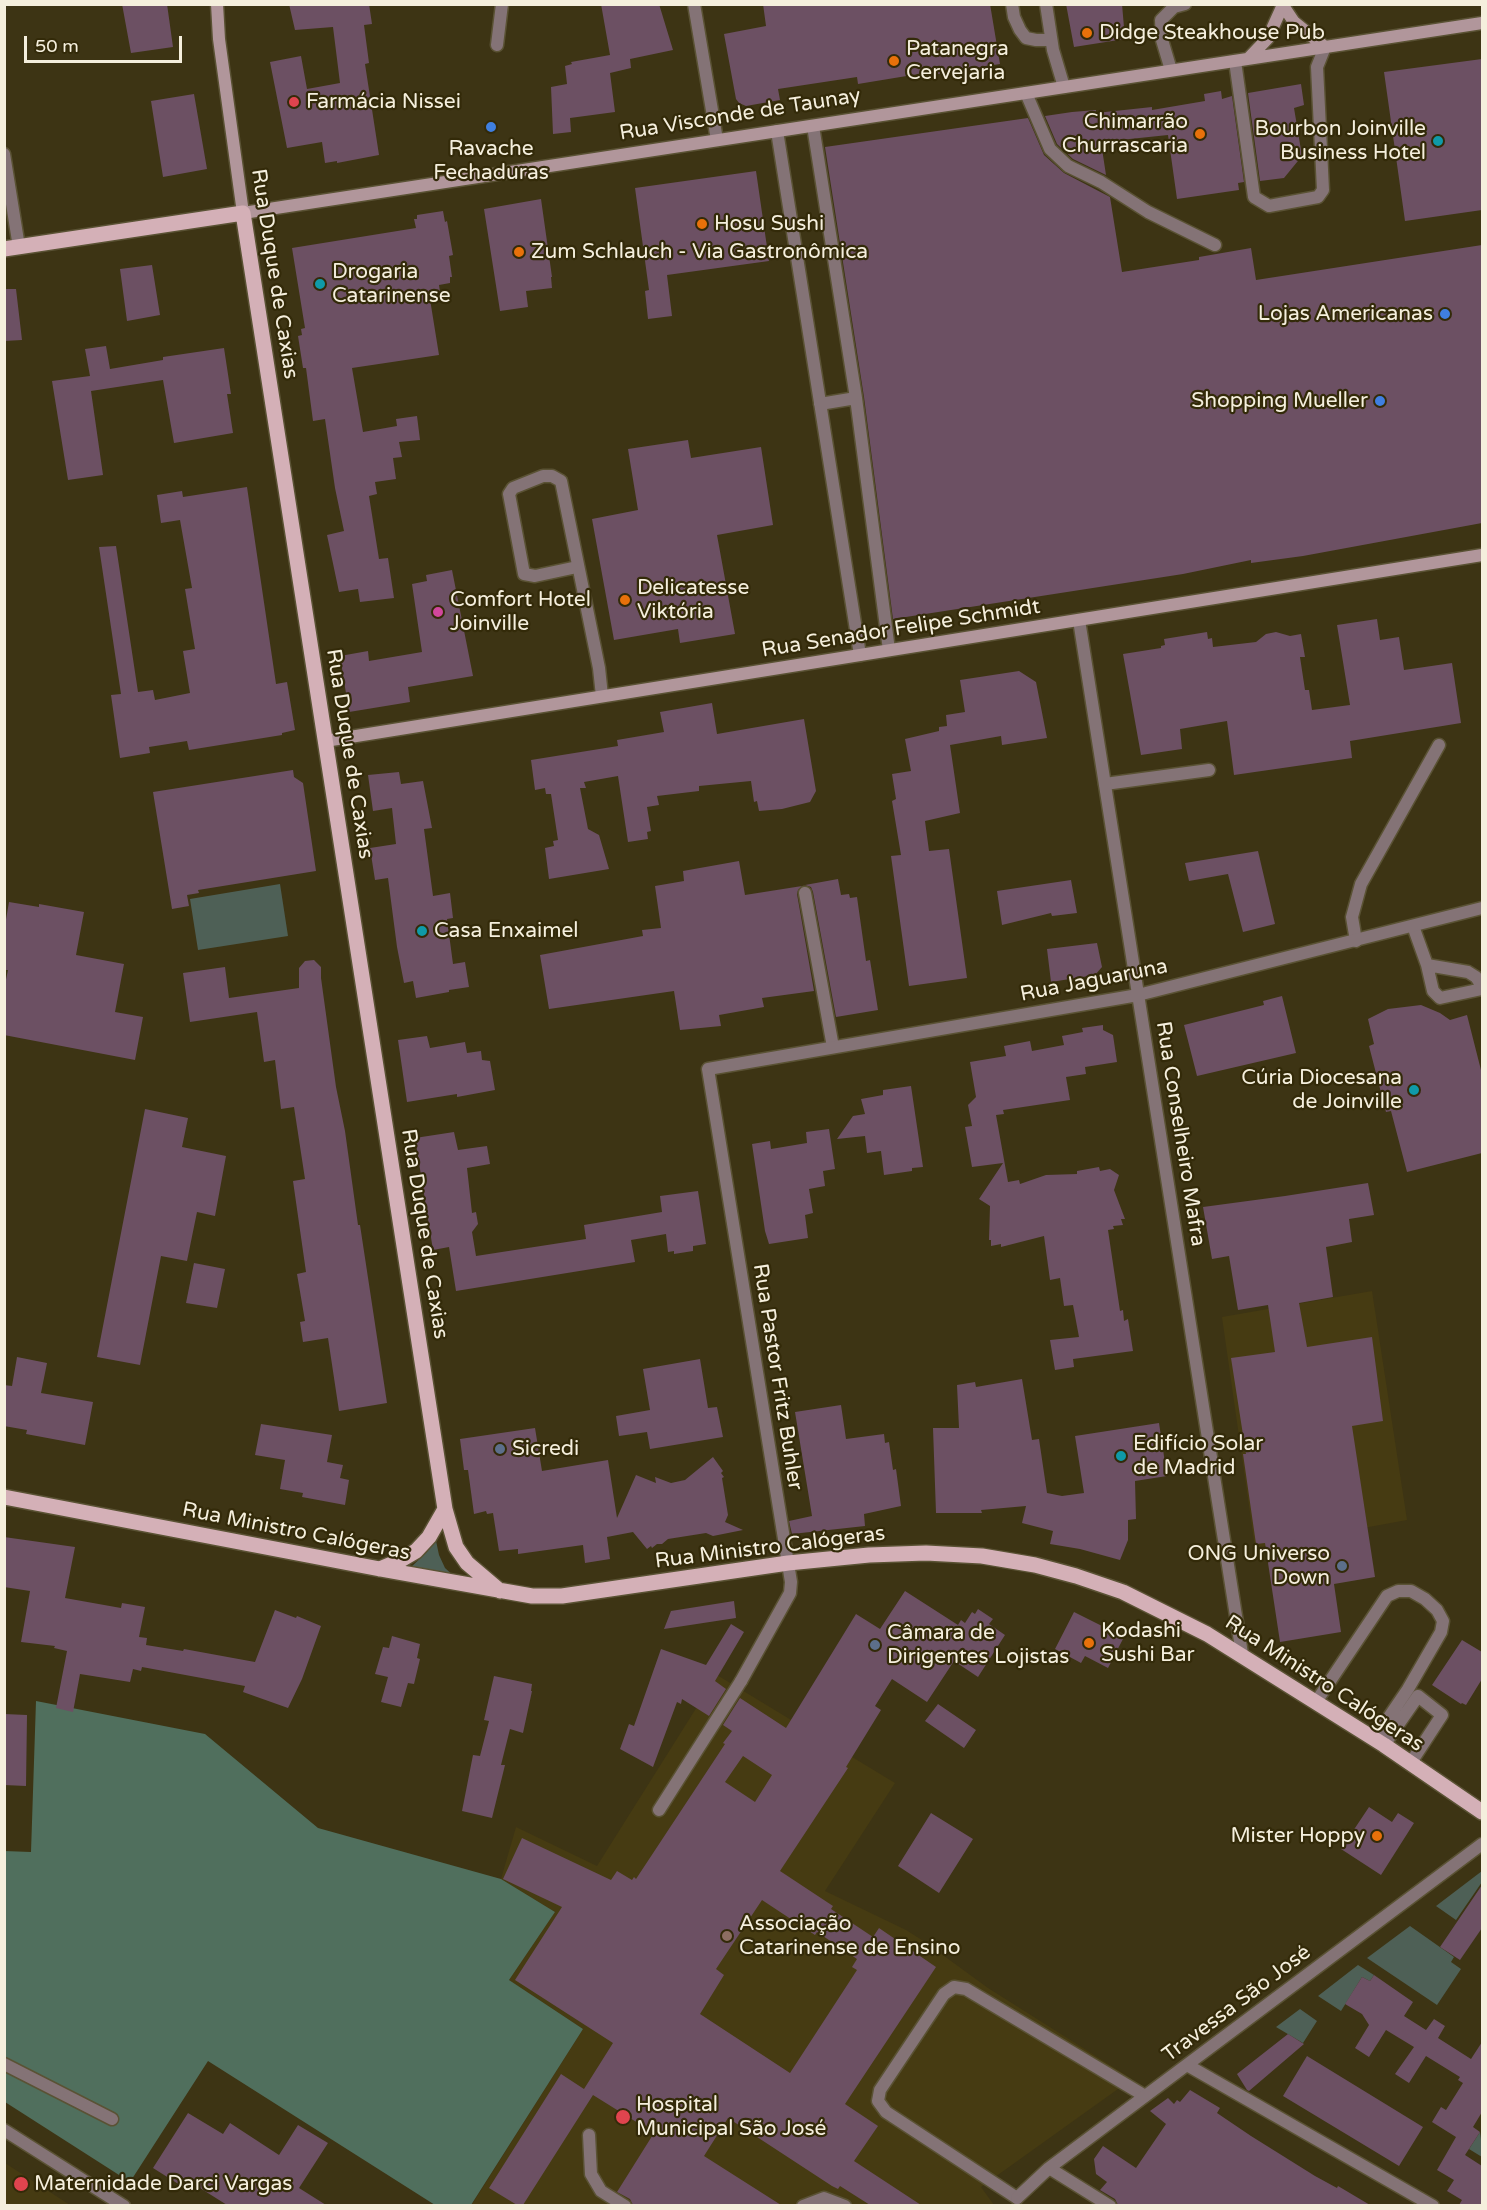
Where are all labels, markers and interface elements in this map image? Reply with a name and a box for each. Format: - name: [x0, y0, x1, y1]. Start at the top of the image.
- place label: Didge Steakhouse Pub: [1099, 20, 1325, 46]
- scale bar: [27, 24, 184, 62]
- marker: Didge Steakhouse Pub: [1080, 26, 1094, 40]
- text: 50 m: [35, 35, 79, 57]
- place label: Patanegra Cervejaria: [906, 36, 1009, 86]
- marker: Patanegra Cervejaria: [887, 54, 901, 68]
- street label: Rua Visconde de Taunay: [618, 83, 862, 147]
- place label: Farmácia Nissei: [306, 89, 461, 115]
- marker: Farmácia Nissei: [287, 95, 301, 109]
- place label: Chimarrão Churrascaria: [1062, 109, 1188, 159]
- place label: Bourbon Joinville Business Hotel: [1255, 116, 1426, 166]
- marker: Ravache Fechaduras: [484, 120, 498, 134]
- marker: Chimarrão Churrascaria: [1193, 127, 1207, 141]
- marker: Bourbon Joinville Business Hotel: [1431, 134, 1445, 148]
- place label: Ravache Fechaduras: [433, 136, 549, 186]
- street label: Rua Duque de Caxias: [245, 167, 303, 381]
- place label: Hosu Sushi: [714, 211, 824, 237]
- marker: Hosu Sushi: [695, 217, 709, 231]
- place label: Zum Schlauch - Via Gastronômica: [531, 239, 868, 265]
- marker: Zum Schlauch - Via Gastronômica: [512, 245, 526, 259]
- place label: Drogaria Catarinense: [332, 259, 451, 309]
- marker: Drogaria Catarinense: [313, 277, 327, 291]
- place label: Lojas Americanas: [1258, 301, 1433, 327]
- marker: Lojas Americanas: [1438, 307, 1452, 321]
- place label: Shopping Mueller: [1191, 388, 1368, 414]
- marker: Shopping Mueller: [1373, 394, 1387, 408]
- place label: Delicatesse Viktória: [637, 575, 749, 625]
- place label: Comfort Hotel Joinville: [450, 587, 591, 637]
- marker: Delicatesse Viktória: [618, 593, 632, 607]
- street label: Rua Senador Felipe Schmidt: [760, 595, 1042, 663]
- marker: Comfort Hotel Joinville: [431, 605, 445, 619]
- street label: Rua Duque de Caxias: [320, 647, 378, 861]
- place label: Casa Enxaimel: [434, 918, 579, 944]
- marker: Casa Enxaimel: [415, 924, 429, 938]
- street label: Rua Jaguaruna: [1018, 954, 1170, 1008]
- street label: Rua Conselheiro Mafra: [1150, 1020, 1210, 1248]
- place label: Cúria Diocesana de Joinville: [1241, 1065, 1402, 1115]
- marker: Cúria Diocesana de Joinville: [1407, 1083, 1421, 1097]
- street label: Rua Duque de Caxias: [395, 1127, 453, 1341]
- street label: Rua Pastor Fritz Buhler: [747, 1262, 807, 1492]
- place label: Edifício Solar de Madrid: [1133, 1431, 1263, 1481]
- place label: Sicredi: [512, 1436, 579, 1462]
- marker: Sicredi: [493, 1442, 507, 1456]
- marker: Edifício Solar de Madrid: [1114, 1449, 1128, 1463]
- street label: Rua Ministro Calógeras: [180, 1498, 412, 1566]
- street label: Rua Ministro Calógeras: [653, 1521, 887, 1575]
- place label: ONG Universo Down: [1187, 1541, 1330, 1591]
- marker: ONG Universo Down: [1335, 1559, 1349, 1573]
- street label: Rua Ministro Calógeras: [1220, 1610, 1428, 1758]
- place label: Kodashi Sushi Bar: [1101, 1618, 1194, 1668]
- place label: Câmara de Dirigentes Lojistas: [887, 1620, 1069, 1670]
- marker: Kodashi Sushi Bar: [1082, 1636, 1096, 1650]
- marker: Câmara de Dirigentes Lojistas: [868, 1638, 882, 1652]
- place label: Mister Hoppy: [1230, 1823, 1365, 1849]
- marker: Mister Hoppy: [1370, 1829, 1384, 1843]
- place label: Associação Catarinense de Ensino: [739, 1911, 961, 1961]
- marker: Associação Catarinense de Ensino: [720, 1929, 734, 1943]
- street label: Travessa São José: [1158, 1940, 1316, 2068]
- place label: Hospital Municipal São José: [636, 2092, 826, 2142]
- marker: Hospital Municipal São José: [614, 2108, 632, 2126]
- place label: Maternidade Darci Vargas: [34, 2171, 292, 2197]
- marker: Maternidade Darci Vargas: [12, 2175, 30, 2193]

